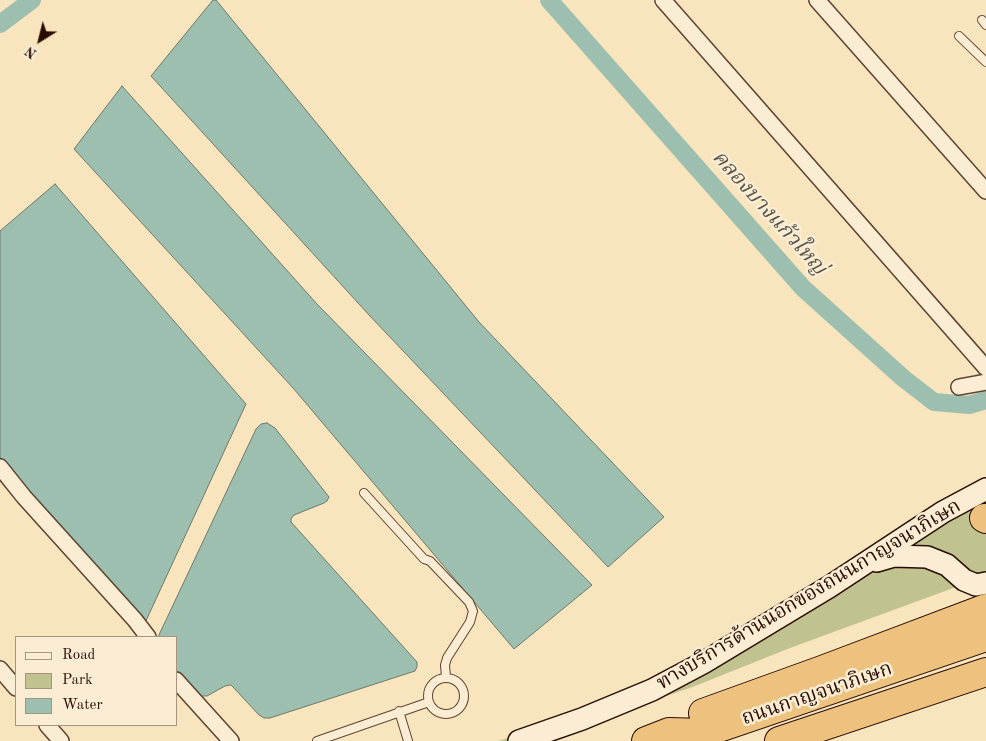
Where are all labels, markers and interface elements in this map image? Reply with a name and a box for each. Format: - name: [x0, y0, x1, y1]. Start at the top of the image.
- north arrow: [15, 15, 65, 65]
- text: N: [23, 43, 40, 61]
- water label: คลองบางแก้วใหญ่: [706, 146, 832, 280]
- street label: ทางบริการด้านนอกของถนนกาญจนาภิเษก: [653, 494, 965, 696]
- legend: [15, 636, 178, 726]
- text: Road: [62, 648, 95, 663]
- street label: ถนนกาญจนาภิเษก: [739, 657, 895, 731]
- text: Park: [62, 673, 93, 688]
- text: Water: [62, 698, 103, 713]

